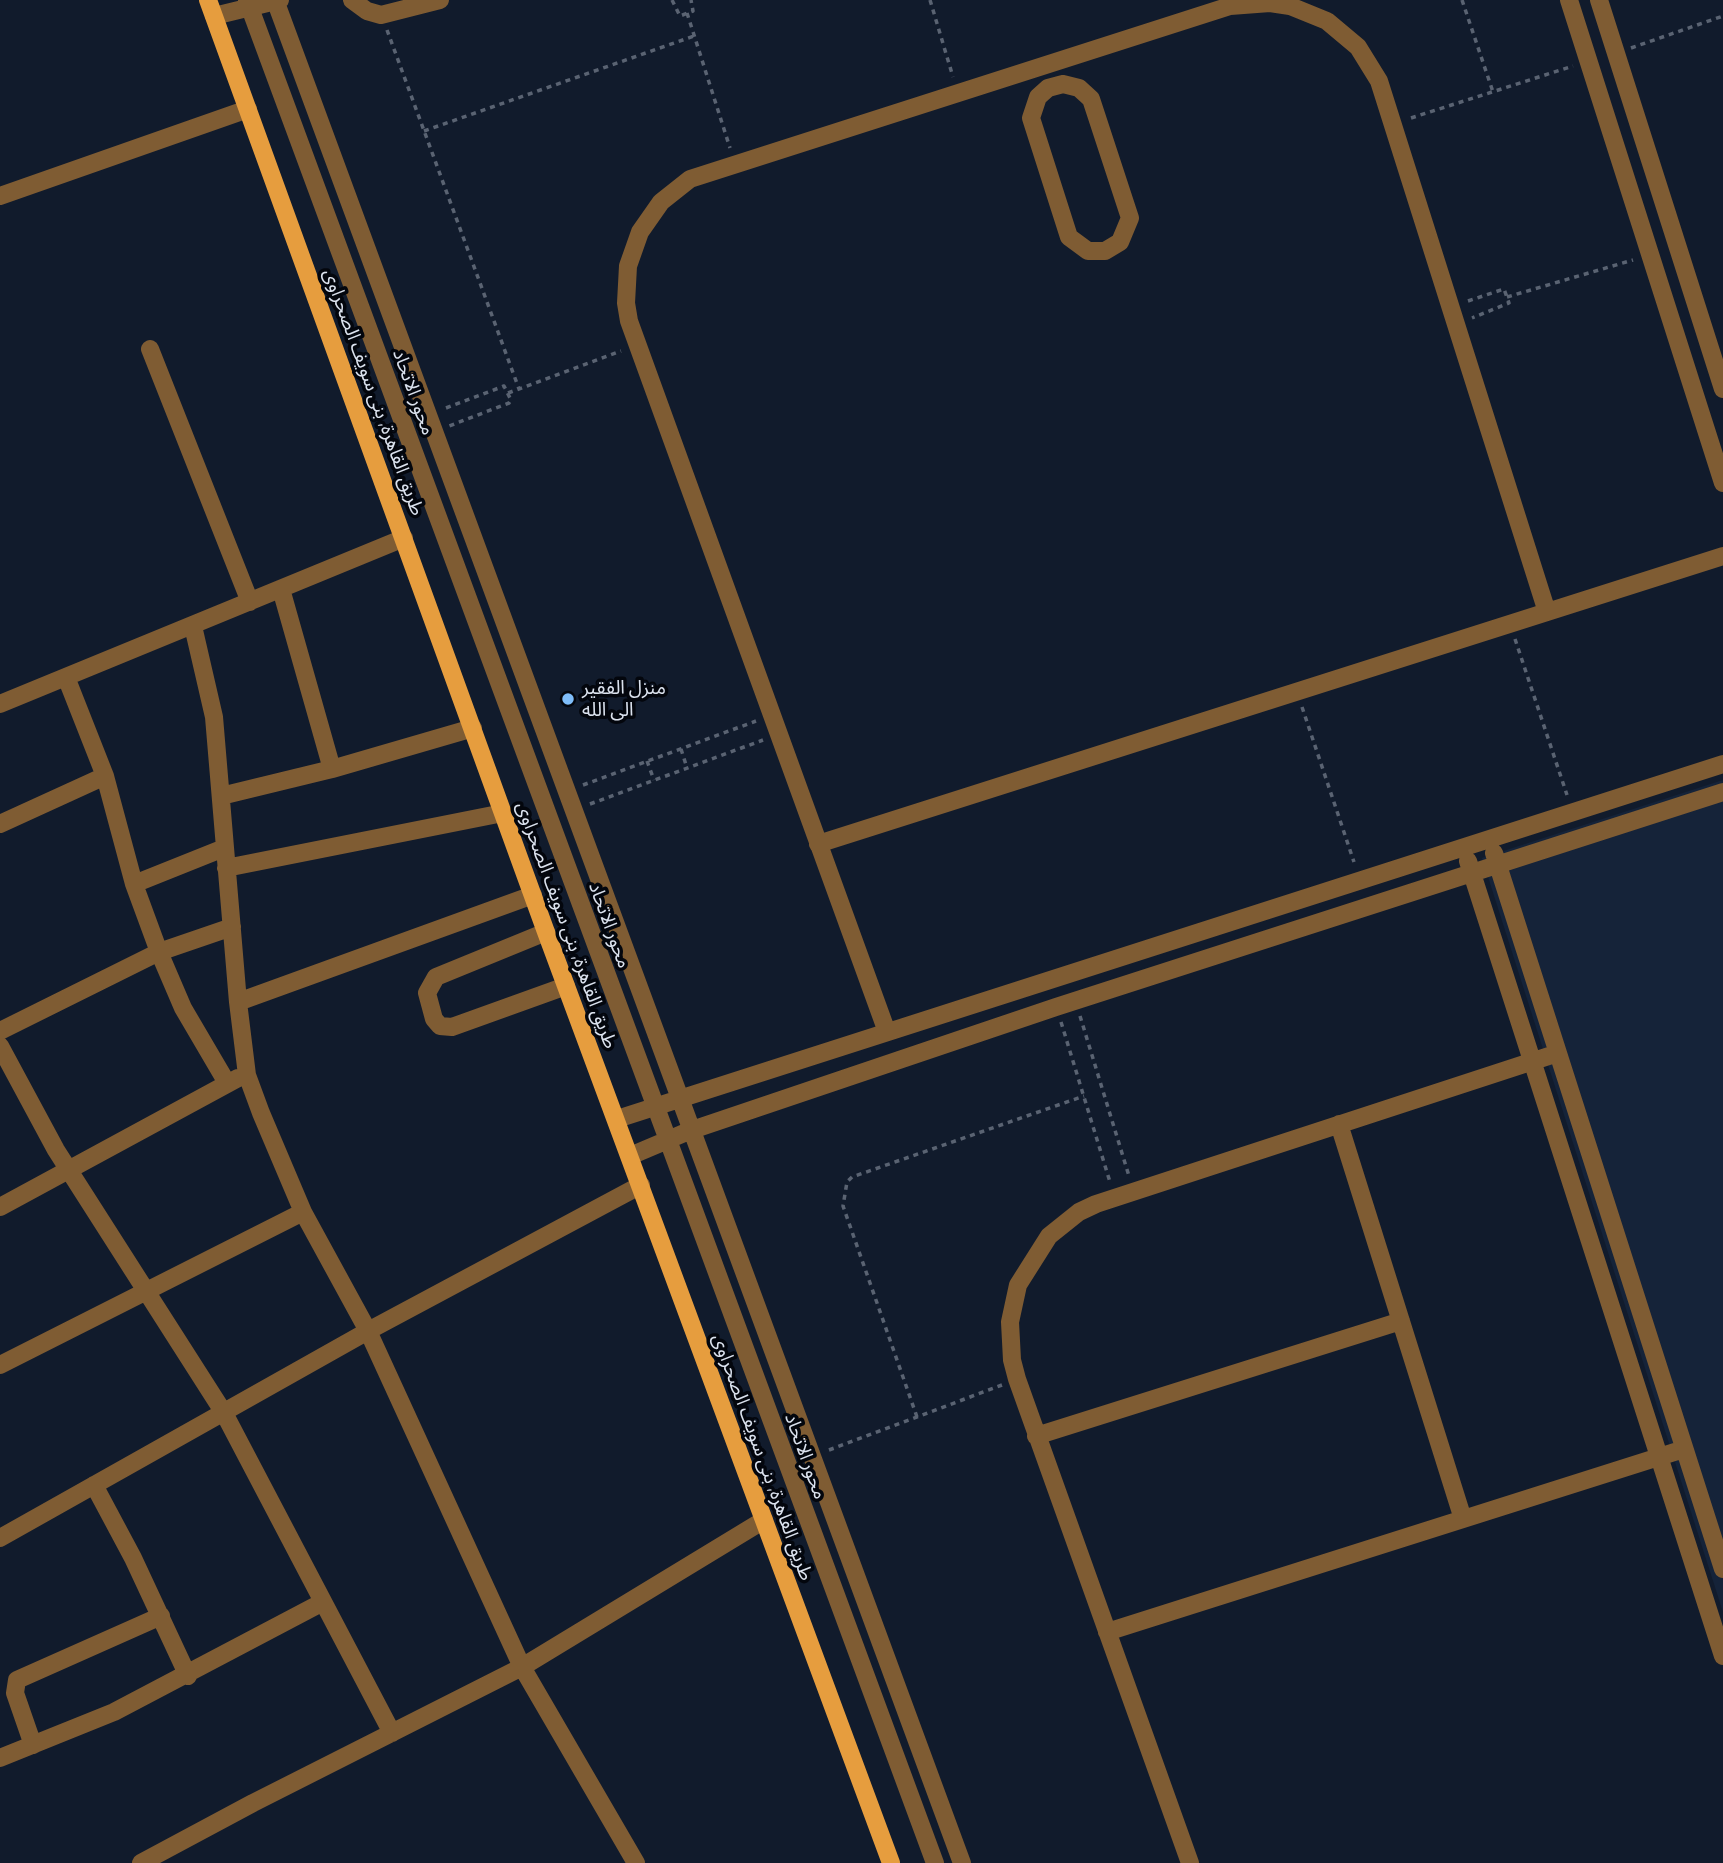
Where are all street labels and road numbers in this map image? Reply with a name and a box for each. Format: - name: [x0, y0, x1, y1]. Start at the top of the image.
- street label: طريق القاهرة, بنى سويف الصحراوى: [319, 265, 429, 519]
- street label: محور الاتحاد: [388, 346, 440, 438]
- street label: طريق القاهرة, بنى سويف الصحراوى: [512, 798, 622, 1052]
- street label: محور الاتحاد: [584, 879, 636, 971]
- street label: طريق القاهرة, بنى سويف الصحراوى: [708, 1330, 818, 1584]
- street label: محور الاتحاد: [780, 1410, 832, 1502]

